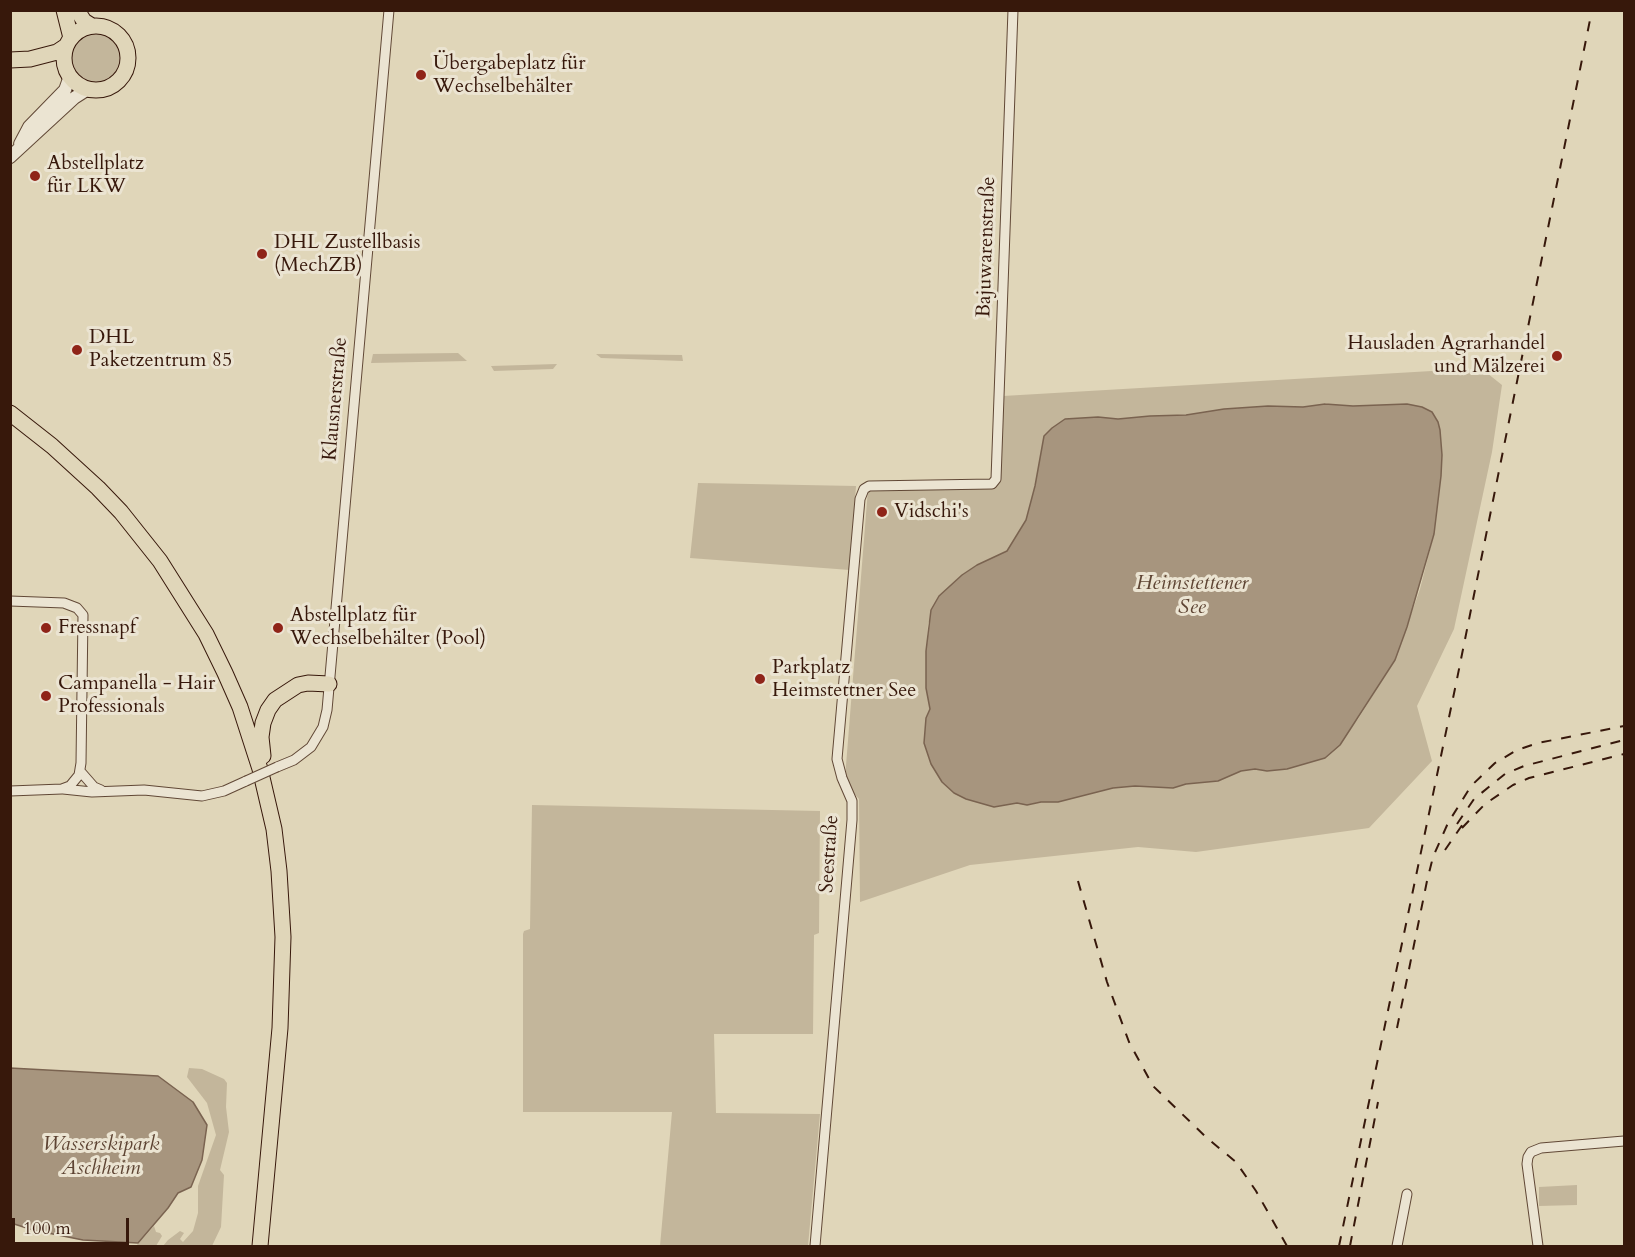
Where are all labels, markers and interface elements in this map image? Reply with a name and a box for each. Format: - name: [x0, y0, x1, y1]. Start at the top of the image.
- place label: Übergabeplatz für Wechselbehälter: [433, 52, 585, 99]
- marker: Übergabeplatz für Wechselbehälter: [414, 68, 428, 82]
- place label: Abstellplatz für LKW: [47, 152, 144, 199]
- marker: Abstellplatz für LKW: [28, 169, 42, 183]
- street label: Bajuwarenstraße: [973, 176, 1001, 318]
- place label: DHL Zustellbasis (MechZB): [274, 231, 420, 278]
- marker: DHL Zustellbasis (MechZB): [255, 247, 269, 261]
- place label: DHL Paketzentrum 85: [89, 326, 232, 373]
- place label: Hausladen Agrarhandel und Mälzerei: [1347, 332, 1545, 379]
- street label: Klausnerstraße: [319, 336, 353, 462]
- marker: DHL Paketzentrum 85: [70, 343, 84, 357]
- marker: Hausladen Agrarhandel und Mälzerei: [1550, 349, 1564, 363]
- place label: Vidschi's: [894, 500, 969, 524]
- marker: Vidschi's: [875, 505, 889, 519]
- water label: Heimstettener See: [1136, 571, 1248, 621]
- place label: Abstellplatz für Wechselbehälter (Pool): [290, 604, 486, 651]
- place label: Fressnapf: [58, 616, 136, 640]
- marker: Fressnapf: [39, 621, 53, 635]
- marker: Abstellplatz für Wechselbehälter (Pool): [271, 621, 285, 635]
- place label: Parkplatz Heimstettner See: [772, 656, 916, 703]
- place label: Campanella - Hair Professionals: [58, 672, 215, 719]
- marker: Parkplatz Heimstettner See: [753, 672, 767, 686]
- marker: Campanella - Hair Professionals: [39, 689, 53, 703]
- street label: Seestraße: [815, 814, 845, 894]
- water label: Wasserskipark Aschheim: [43, 1132, 159, 1182]
- scale bar: [15, 1206, 132, 1244]
- text: 100 m: [23, 1216, 71, 1241]

